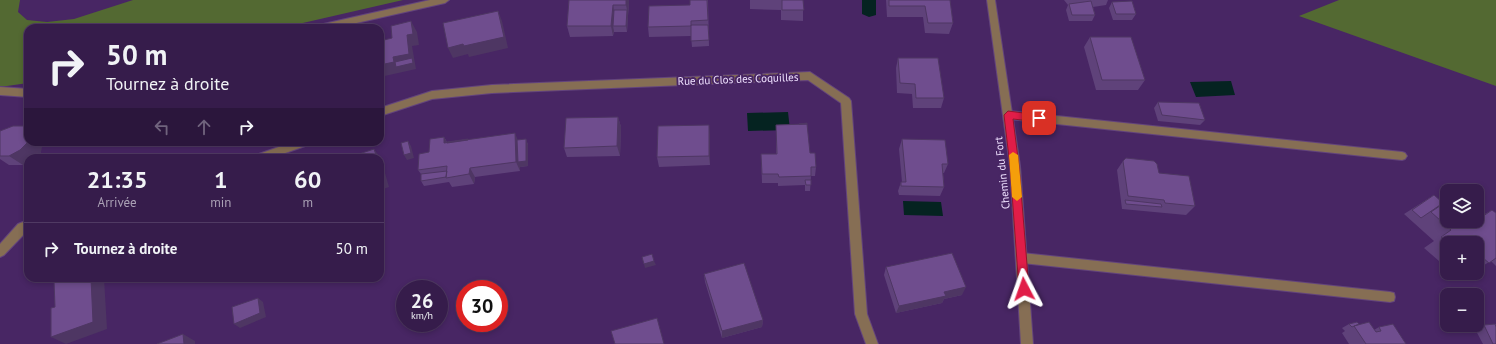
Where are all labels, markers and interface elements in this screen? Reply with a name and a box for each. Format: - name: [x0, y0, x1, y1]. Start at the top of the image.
- text: 50 m: [106, 36, 167, 73]
- icon: right: [40, 40, 92, 92]
- street label: Rue du Clos des Coquilles: [677, 70, 799, 88]
- text: Tournez à droite: [106, 72, 229, 95]
- pin: [1022, 101, 1056, 135]
- icon: arrive: [1028, 107, 1050, 129]
- icon: left: [151, 116, 173, 138]
- icon: ahead: [193, 116, 215, 138]
- icon: right: [235, 116, 257, 138]
- street label: Chemin du Fort: [991, 136, 1013, 210]
- text: 21:35: [87, 164, 148, 195]
- text: 1: [214, 164, 228, 195]
- text: 60: [294, 164, 321, 195]
- map controls: [1440, 184, 1484, 332]
- button: layers: [1440, 184, 1484, 228]
- text: Arrivée: [98, 194, 137, 211]
- text: min: [210, 194, 231, 211]
- text: m: [302, 194, 313, 211]
- button: +: [1440, 236, 1484, 280]
- icon: right: [40, 238, 62, 260]
- text: Tournez à droite: [74, 239, 177, 258]
- text: 50 m: [335, 239, 368, 258]
- position arrow: [1003, 268, 1045, 310]
- speed limit sign: 30: [456, 280, 508, 332]
- text: 26: [411, 288, 433, 314]
- button: −: [1440, 288, 1484, 332]
- text: km/h: [411, 309, 433, 322]

